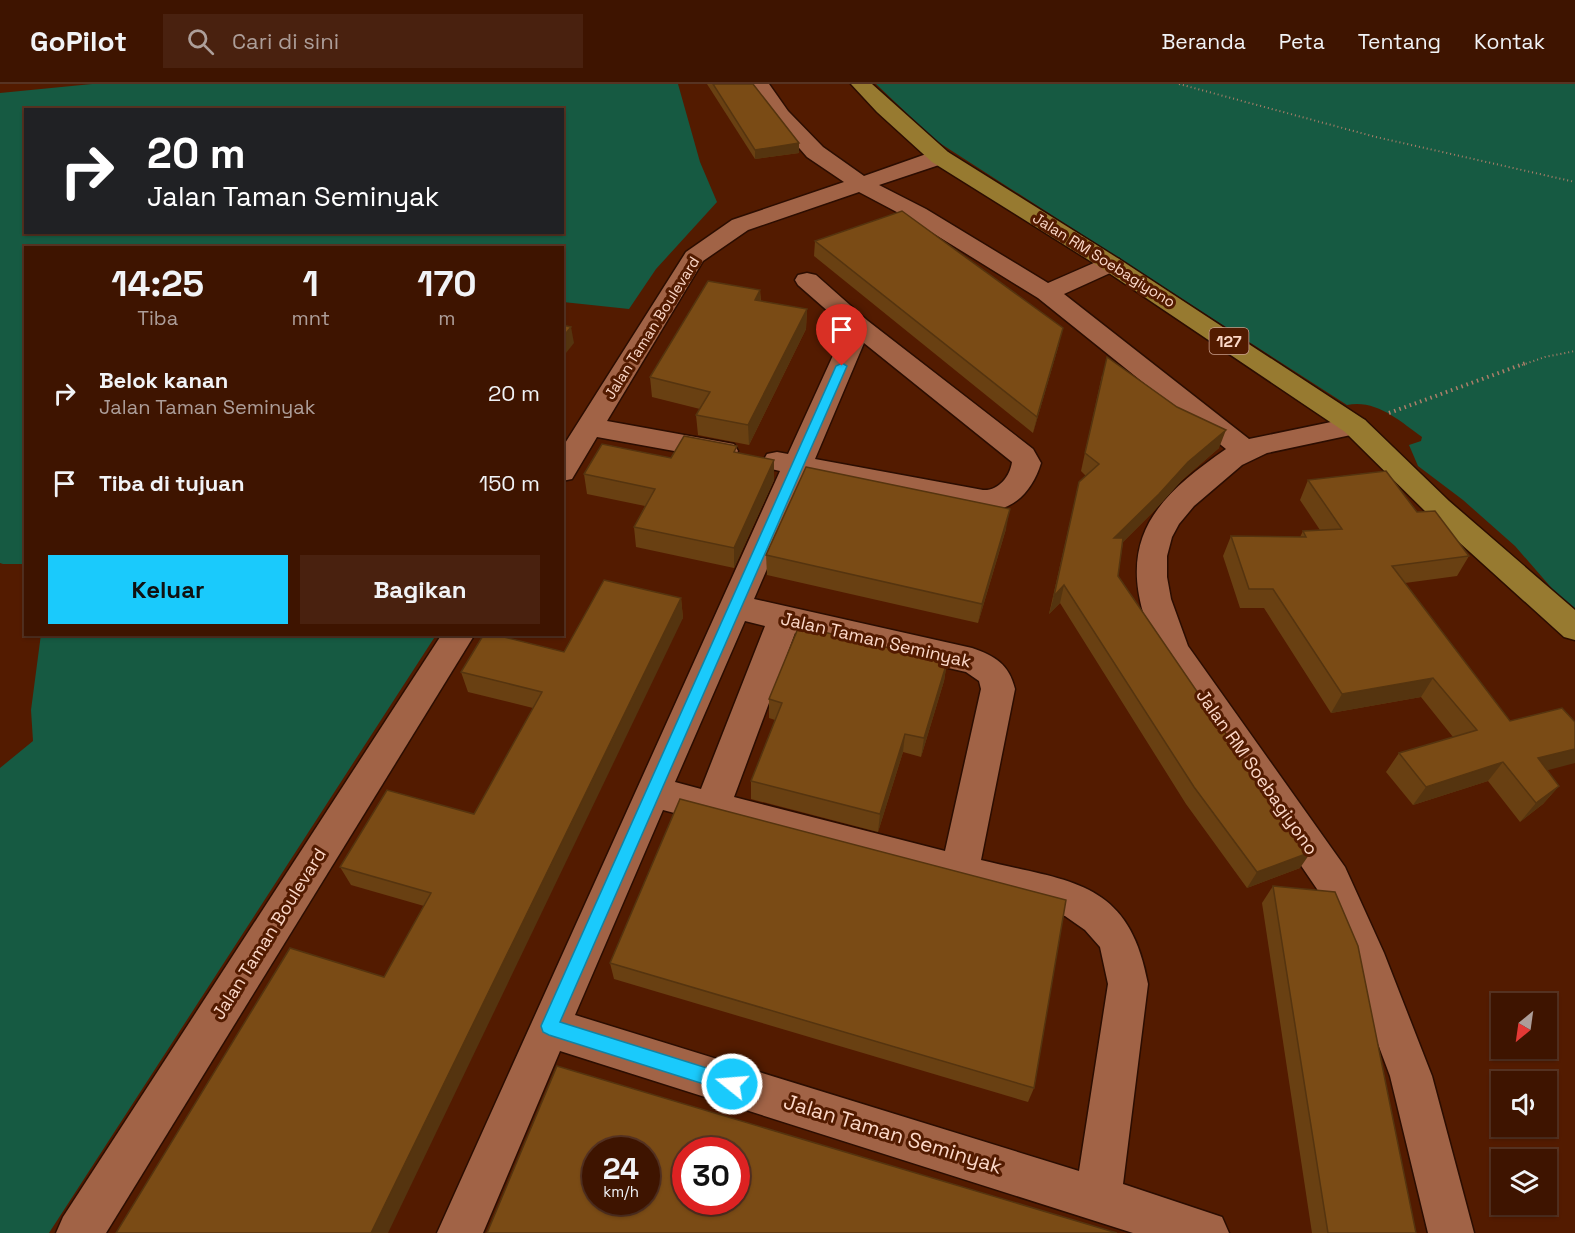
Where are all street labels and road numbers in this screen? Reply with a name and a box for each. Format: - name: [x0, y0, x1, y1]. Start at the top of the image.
- street label: Jalan RM Soebagiyono: [1030, 208, 1179, 311]
- street label: Jalan Taman Boulevard: [600, 253, 703, 403]
- road number: 127: [1210, 328, 1248, 354]
- street label: Jalan Taman Seminyak: [779, 606, 974, 673]
- street label: Jalan RM Soebagiyono: [1191, 684, 1323, 859]
- street label: Jalan Taman Boulevard: [206, 844, 331, 1024]
- street label: Jalan Taman Seminyak: [780, 1087, 1006, 1180]

